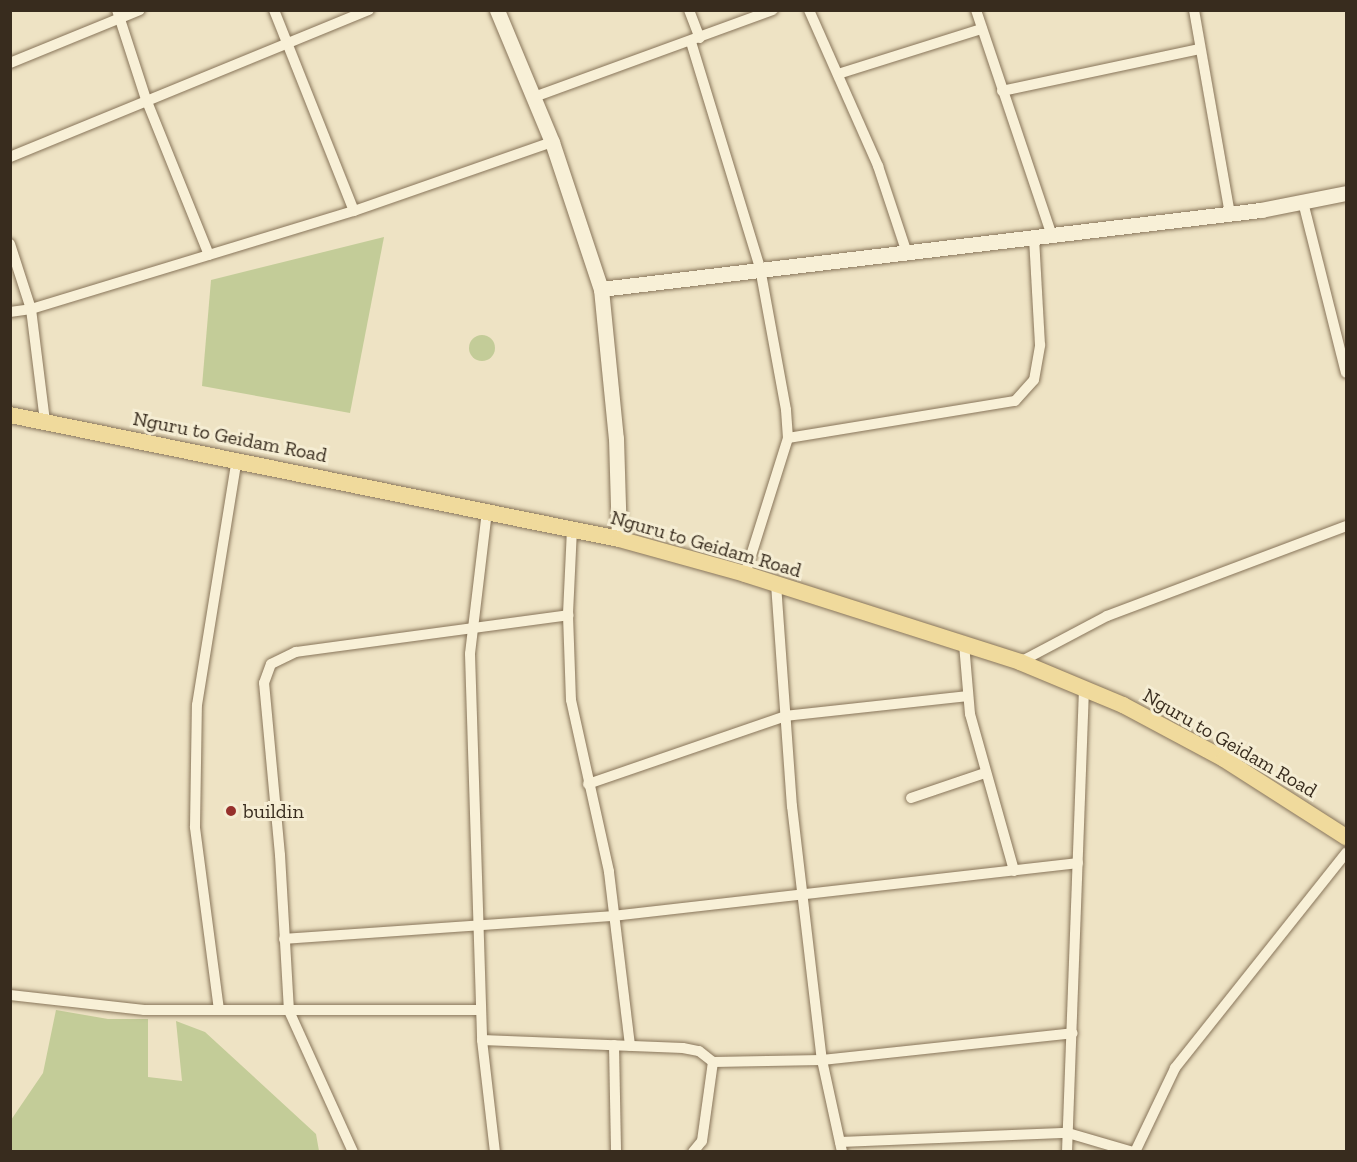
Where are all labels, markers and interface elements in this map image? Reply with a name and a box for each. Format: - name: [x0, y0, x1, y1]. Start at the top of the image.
- street label: Nguru to Geidam Road: [131, 406, 329, 468]
- street label: Nguru to Geidam Road: [608, 505, 804, 583]
- street label: Nguru to Geidam Road: [1139, 683, 1321, 803]
- place label: buildin: [243, 799, 304, 823]
- marker: buildin: [224, 804, 238, 818]

